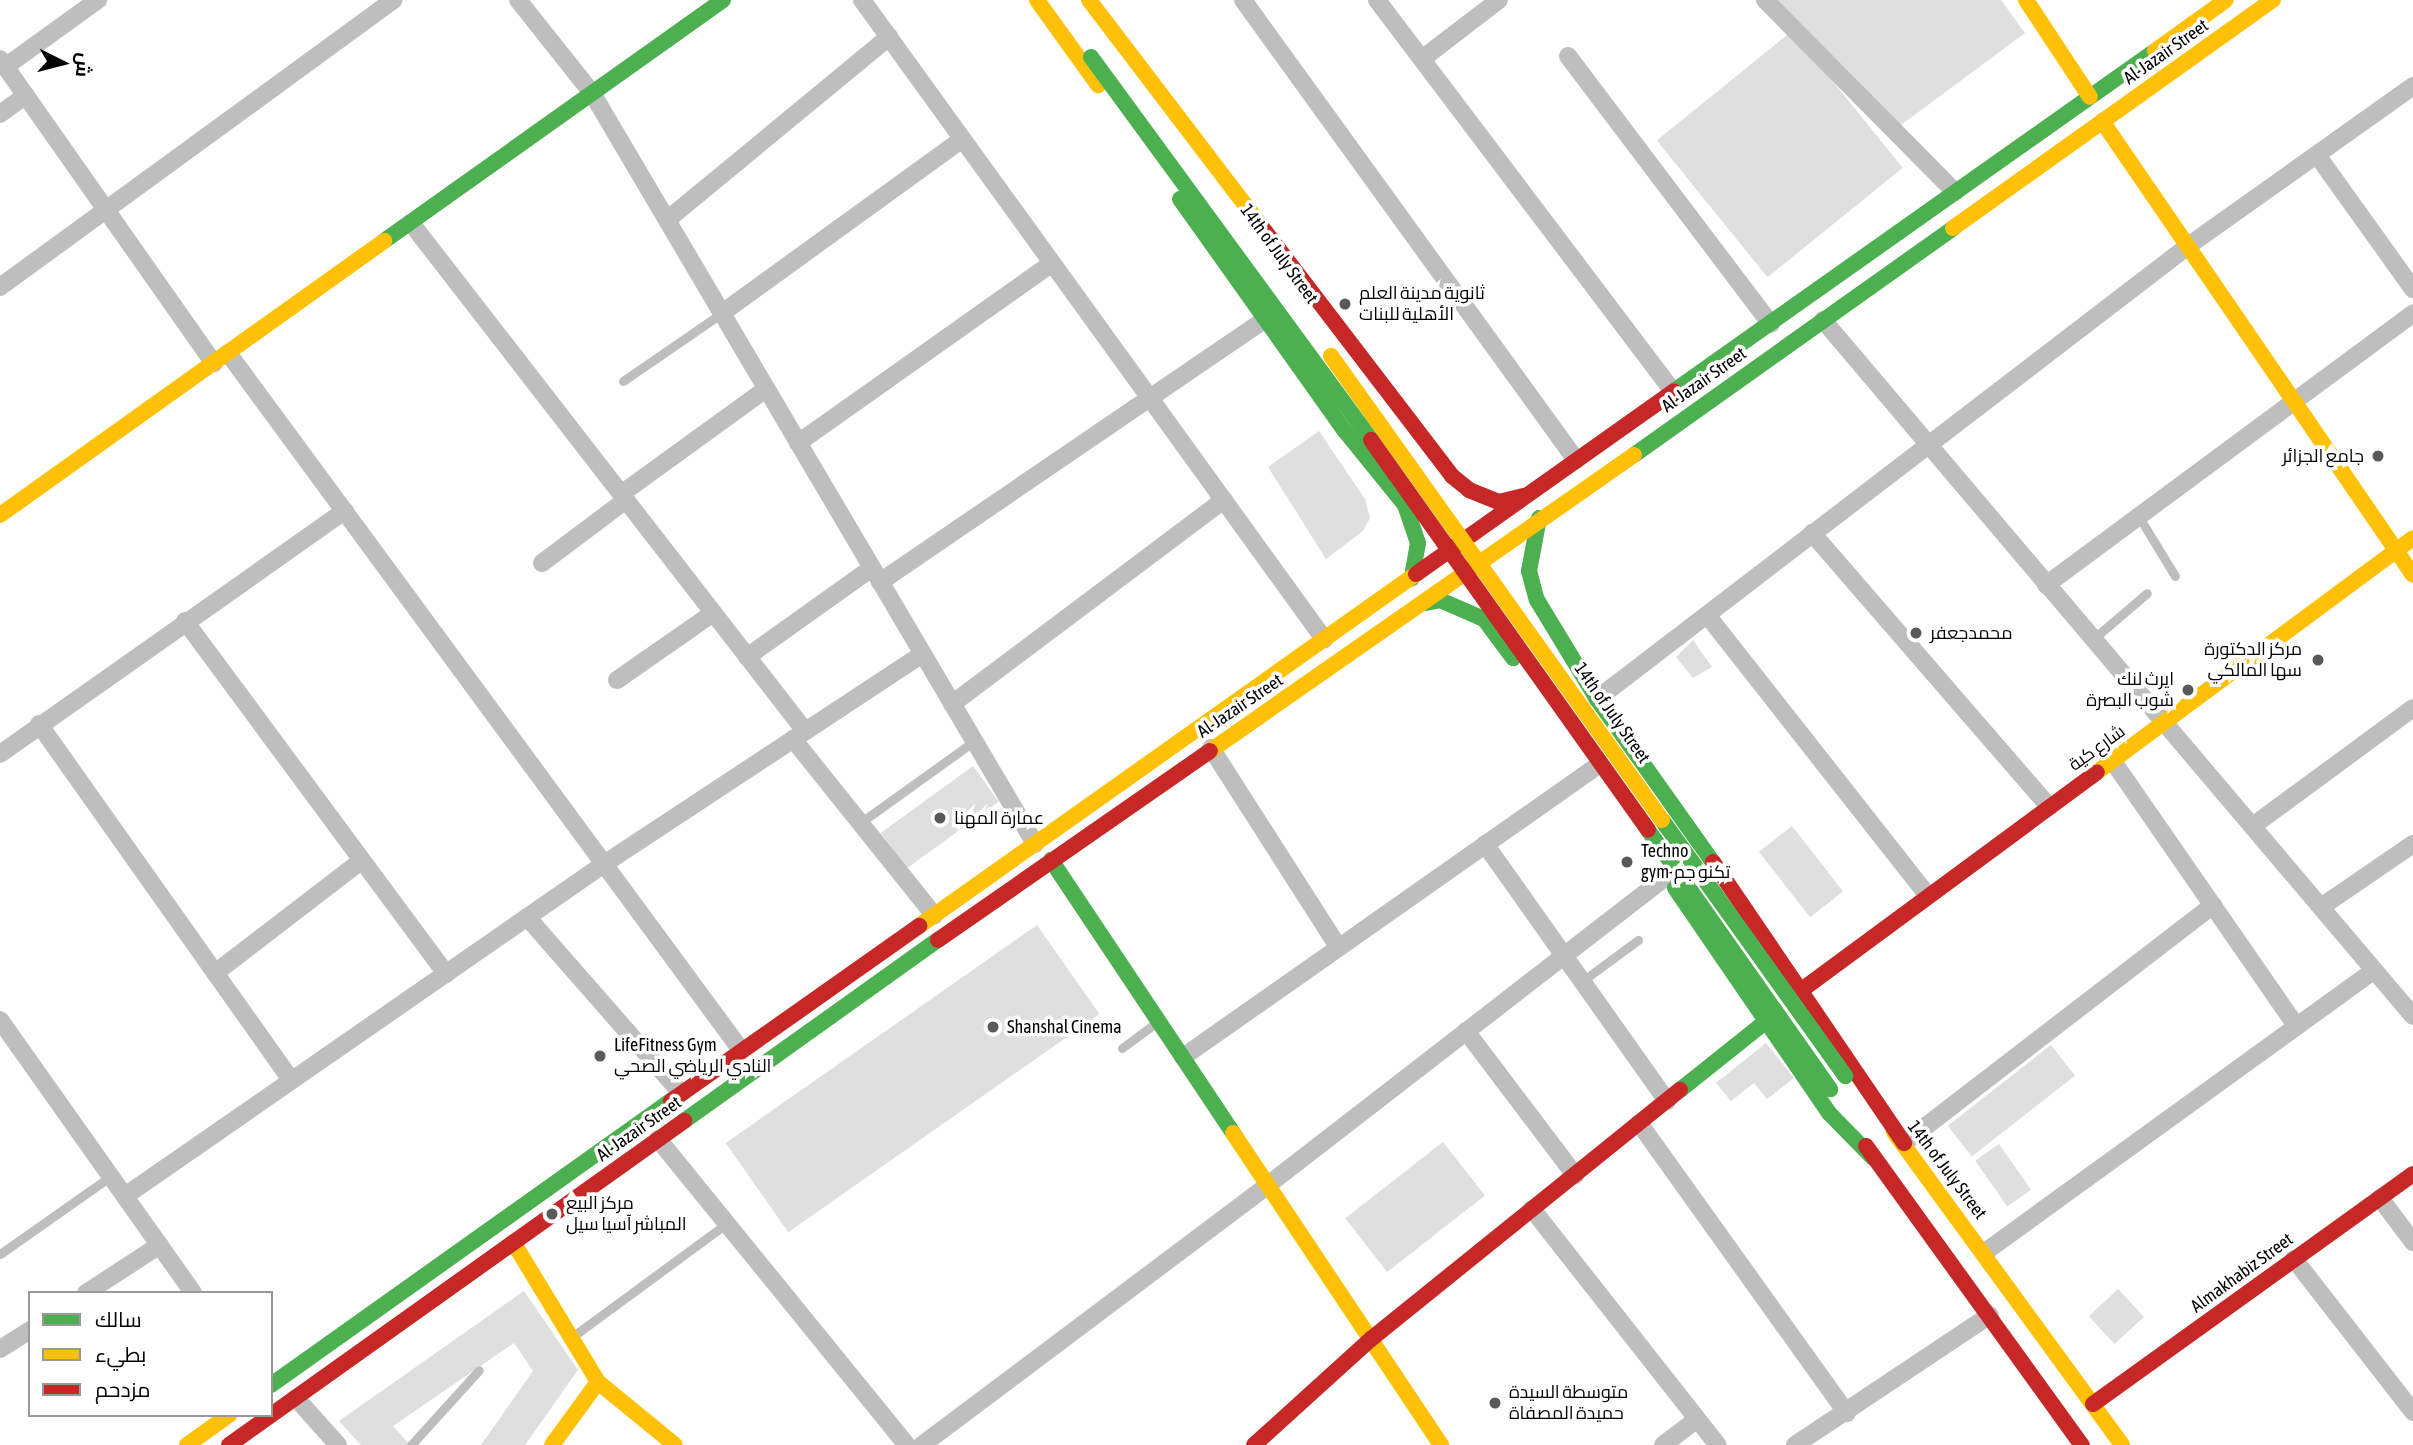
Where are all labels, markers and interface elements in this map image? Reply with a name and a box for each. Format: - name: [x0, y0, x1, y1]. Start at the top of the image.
- street label: Al-Jazair Street: [2119, 15, 2213, 89]
- north arrow: [28, 28, 98, 98]
- text: ش: [72, 52, 96, 78]
- street label: 14th of July Street: [1236, 200, 1322, 308]
- place label: ثانوية مدينة العلم الأهلية للبنات: [1359, 283, 1485, 326]
- marker: ثانوية مدينة العلم الأهلية للبنات: [1337, 296, 1353, 312]
- street label: Al-Jazair Street: [1657, 343, 1751, 417]
- place label: جامع الجزائر: [2282, 445, 2364, 467]
- marker: جامع الجزائر: [2370, 448, 2386, 464]
- place label: محمدجعفر: [1930, 622, 2013, 644]
- marker: محمدجعفر: [1908, 625, 1924, 641]
- place label: مركز الدكتورة سها المالكي: [2204, 639, 2302, 682]
- marker: مركز الدكتورة سها المالكي: [2308, 650, 2328, 670]
- street label: 14th of July Street: [1569, 659, 1655, 767]
- place label: ايرث لنك شوب البصرة: [2086, 669, 2174, 712]
- street label: Al-Jazair Street: [1193, 670, 1287, 742]
- marker: ايرث لنك شوب البصرة: [2180, 682, 2196, 698]
- street label: شارع كية: [2065, 720, 2129, 776]
- place label: عمارة المهنا: [954, 807, 1044, 829]
- marker: عمارة المهنا: [932, 810, 948, 826]
- place label: Techno gym-تكنو جم: [1641, 841, 1730, 884]
- marker: Techno gym-تكنو جم: [1619, 854, 1635, 870]
- place label: Shanshal Cinema: [1007, 1016, 1122, 1038]
- marker: Shanshal Cinema: [985, 1019, 1001, 1035]
- place label: LifeFitness Gym النادي الرياضي الصحي: [614, 1035, 771, 1078]
- marker: LifeFitness Gym النادي الرياضي الصحي: [592, 1048, 608, 1064]
- street label: Al-Jazair Street: [592, 1092, 686, 1166]
- street label: 14th of July Street: [1903, 1117, 1991, 1223]
- place label: مركز البيع المباشر آسيا سيل: [566, 1193, 687, 1236]
- marker: مركز البيع المباشر آسيا سيل: [544, 1206, 560, 1222]
- street label: Almakhabiz Street: [2187, 1229, 2297, 1317]
- legend: [28, 1291, 273, 1417]
- text: سالك: [95, 1307, 142, 1331]
- text: بطيء: [95, 1342, 146, 1366]
- text: مزدحم: [95, 1377, 150, 1401]
- place label: متوسطة السيدة حميدة المصفاة: [1509, 1382, 1628, 1424]
- marker: متوسطة السيدة حميدة المصفاة: [1487, 1395, 1503, 1411]

